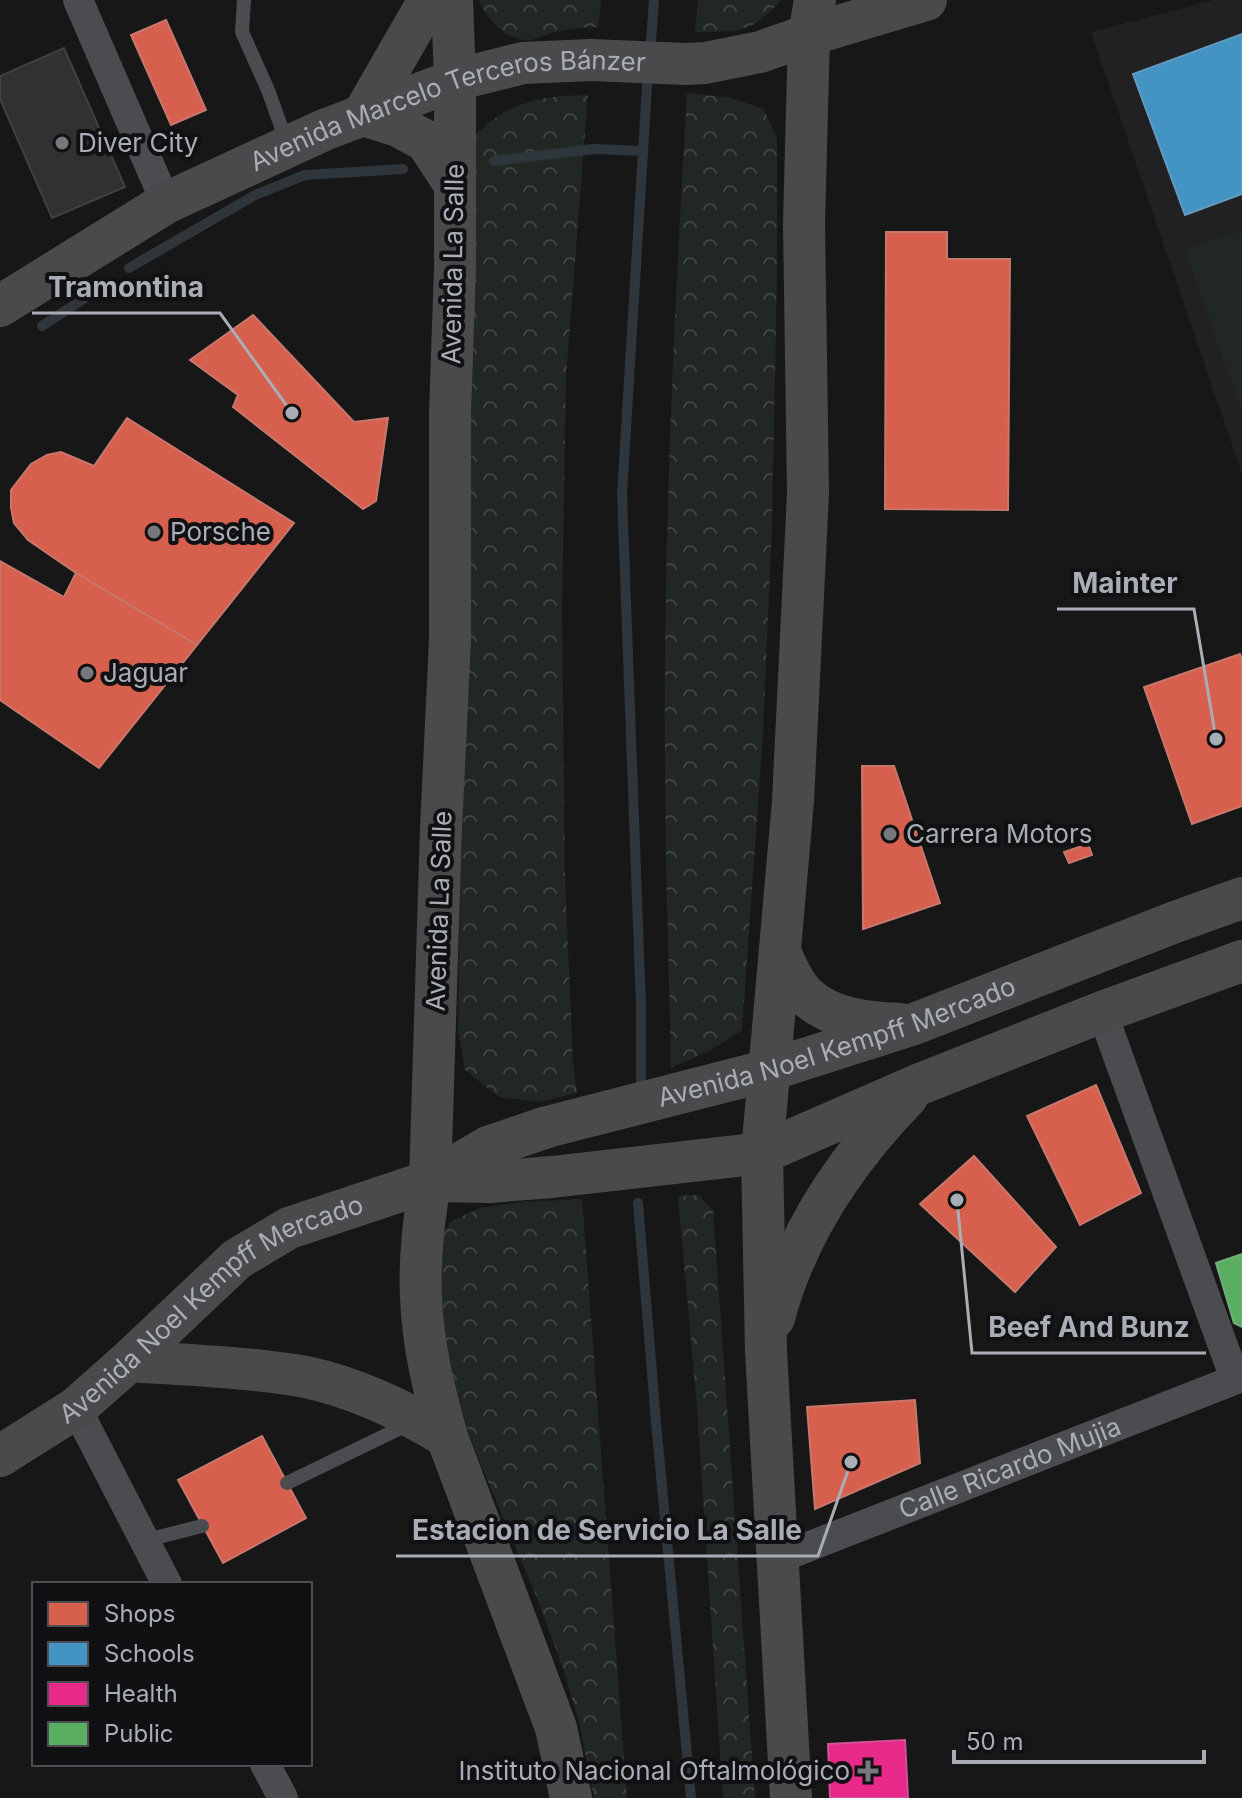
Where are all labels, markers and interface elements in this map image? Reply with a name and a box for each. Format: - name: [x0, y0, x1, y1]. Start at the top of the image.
- street label: Avenida Marcelo Terceros Bánzer: [245, 44, 647, 177]
- place label: Diver City: [78, 127, 198, 158]
- marker: Diver City: [53, 134, 71, 152]
- street label: Avenida La Salle: [435, 163, 470, 365]
- callout: Tramontina: [32, 261, 220, 313]
- text: Tramontina: [48, 270, 204, 304]
- place label: Porsche: [170, 516, 271, 547]
- marker: Porsche: [145, 523, 163, 541]
- callout: Mainter: [1057, 557, 1194, 609]
- text: Mainter: [1072, 566, 1178, 600]
- place label: Jaguar: [103, 657, 188, 688]
- marker: Jaguar: [78, 664, 96, 682]
- street label: Avenida La Salle: [420, 810, 457, 1012]
- place label: Carrera Motors: [906, 818, 1092, 849]
- marker: Carrera Motors: [881, 825, 899, 843]
- street label: Avenida Noel Kempff Mercado: [654, 970, 1020, 1113]
- street label: Avenida Noel Kempff Mercado: [53, 1188, 367, 1430]
- callout: Beef And Bunz: [972, 1301, 1206, 1353]
- text: Beef And Bunz: [988, 1310, 1190, 1344]
- street label: Calle Ricardo Mujia: [894, 1410, 1125, 1525]
- callout: Estacion de Servicio La Salle: [396, 1504, 818, 1556]
- text: Estacion de Servicio La Salle: [412, 1513, 802, 1547]
- legend: [32, 1582, 312, 1766]
- text: Shops: [104, 1599, 175, 1628]
- text: Schools: [104, 1639, 195, 1668]
- text: Health: [104, 1679, 178, 1708]
- scale bar: [954, 1714, 1204, 1764]
- text: Public: [104, 1719, 174, 1748]
- text: 50 m: [966, 1727, 1024, 1756]
- place label: Instituto Nacional Oftalmológico: [459, 1755, 850, 1786]
- marker: Instituto Nacional Oftalmológico: [857, 1760, 879, 1782]

